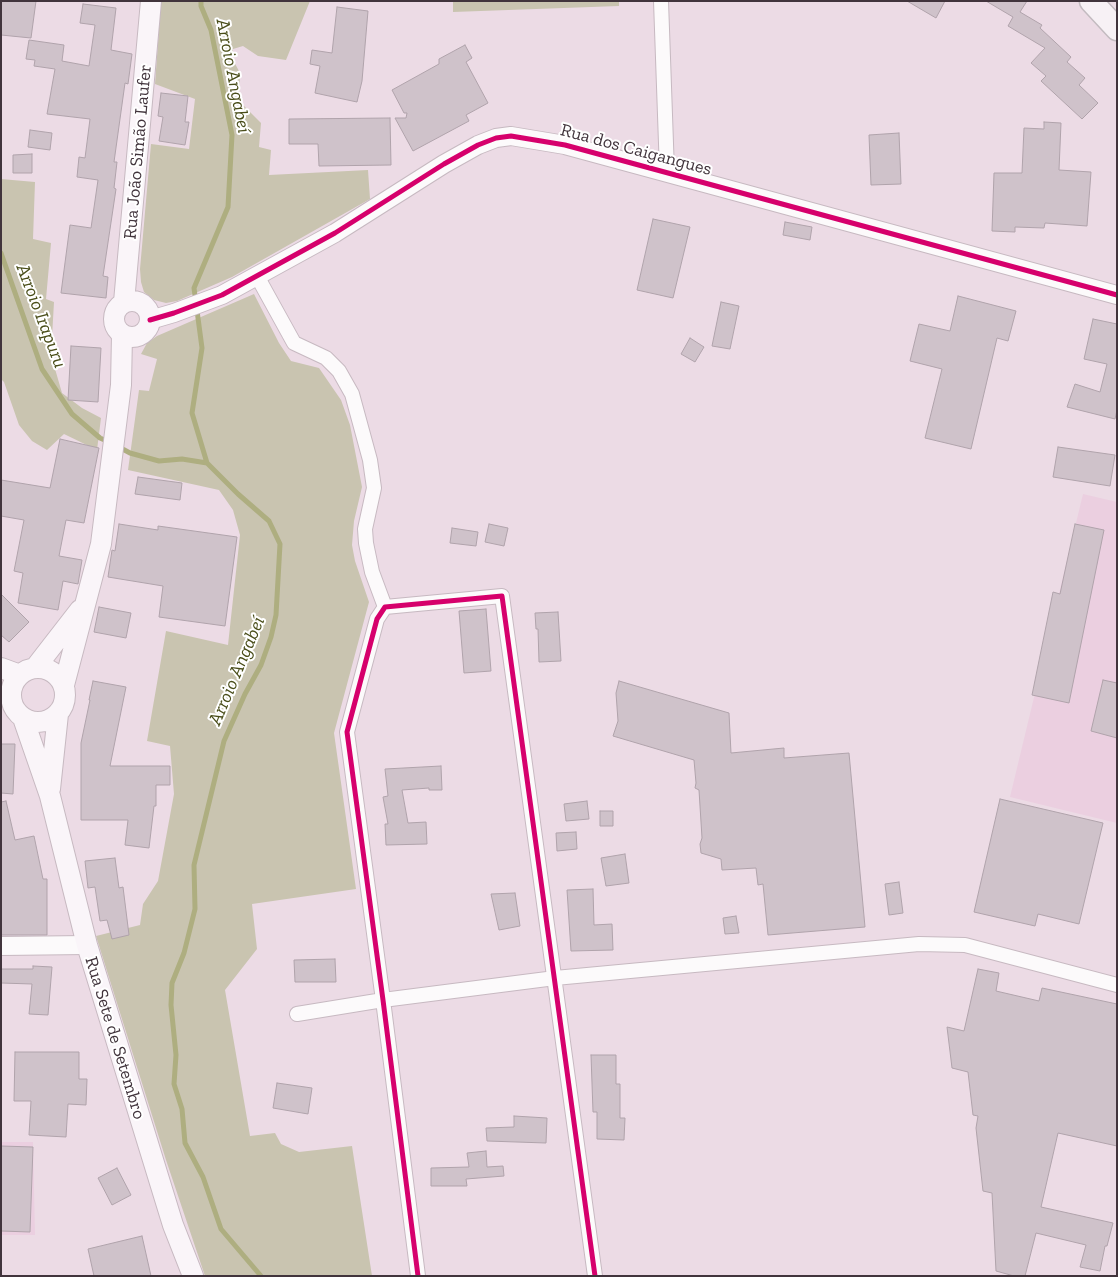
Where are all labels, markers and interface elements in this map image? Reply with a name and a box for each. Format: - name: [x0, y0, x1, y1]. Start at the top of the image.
- water label: Arroio Angabeí: [211, 17, 255, 135]
- street label: Rua João Simão Laufer: [120, 64, 156, 240]
- street label: Rua dos Caigangues: [558, 119, 714, 181]
- water label: Arroio Irapuru: [11, 261, 71, 371]
- water label: Arroio Angabeí: [204, 613, 270, 729]
- street label: Rua Sete de Setembro: [80, 954, 150, 1122]

